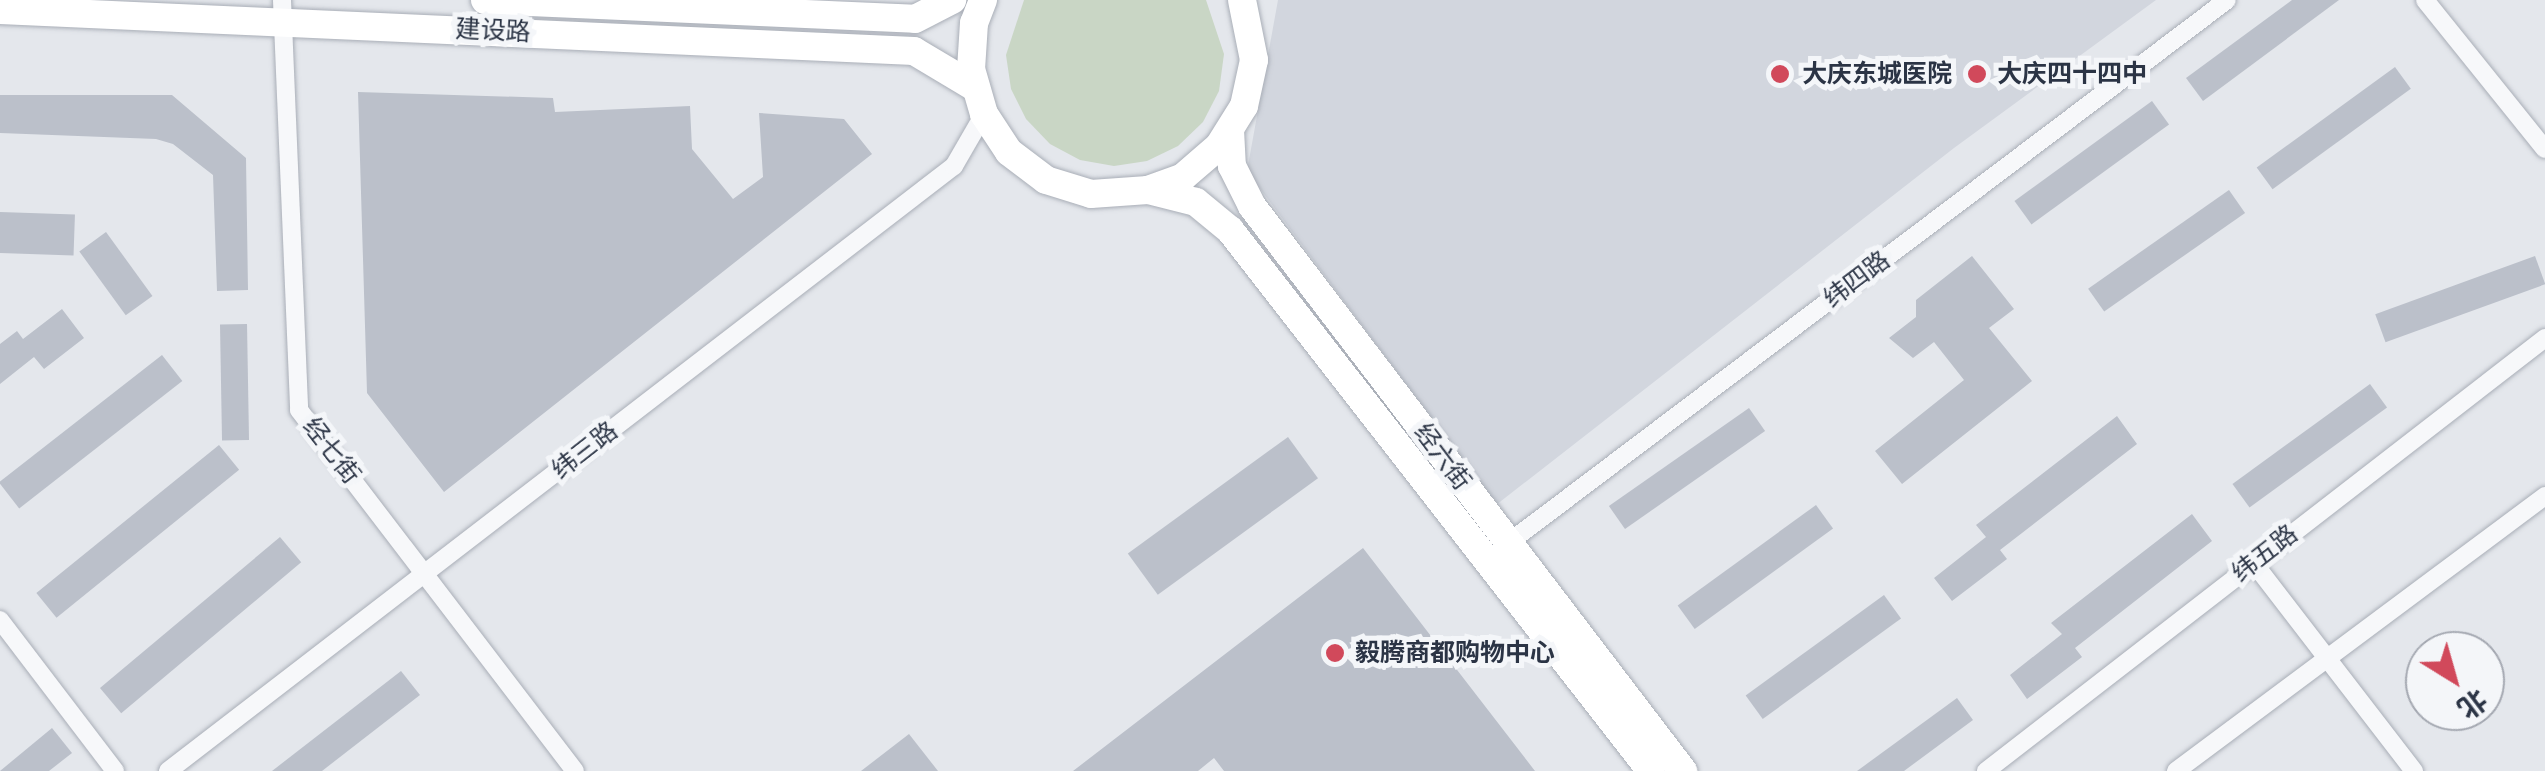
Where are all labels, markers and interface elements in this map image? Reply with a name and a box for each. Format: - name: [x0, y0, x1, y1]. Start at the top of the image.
- street label: 建设路: [455, 14, 531, 48]
- place label: 大庆东城医院: [1802, 59, 1952, 89]
- place label: 大庆四十四中: [1997, 59, 2147, 89]
- marker: 大庆东城医院: [1767, 61, 1793, 87]
- marker: 大庆四十四中: [1966, 63, 1988, 85]
- street label: 纬四路: [1818, 245, 1896, 315]
- street label: 经七街: [296, 412, 366, 490]
- street label: 纬三路: [546, 416, 624, 486]
- street label: 经六街: [1407, 418, 1477, 496]
- street label: 纬五路: [2226, 519, 2304, 589]
- north arrow: [2405, 631, 2505, 731]
- place label: 毅腾商都购物中心: [1355, 638, 1555, 668]
- marker: 毅腾商都购物中心: [1324, 642, 1346, 664]
- text: 北: [2449, 680, 2494, 727]

